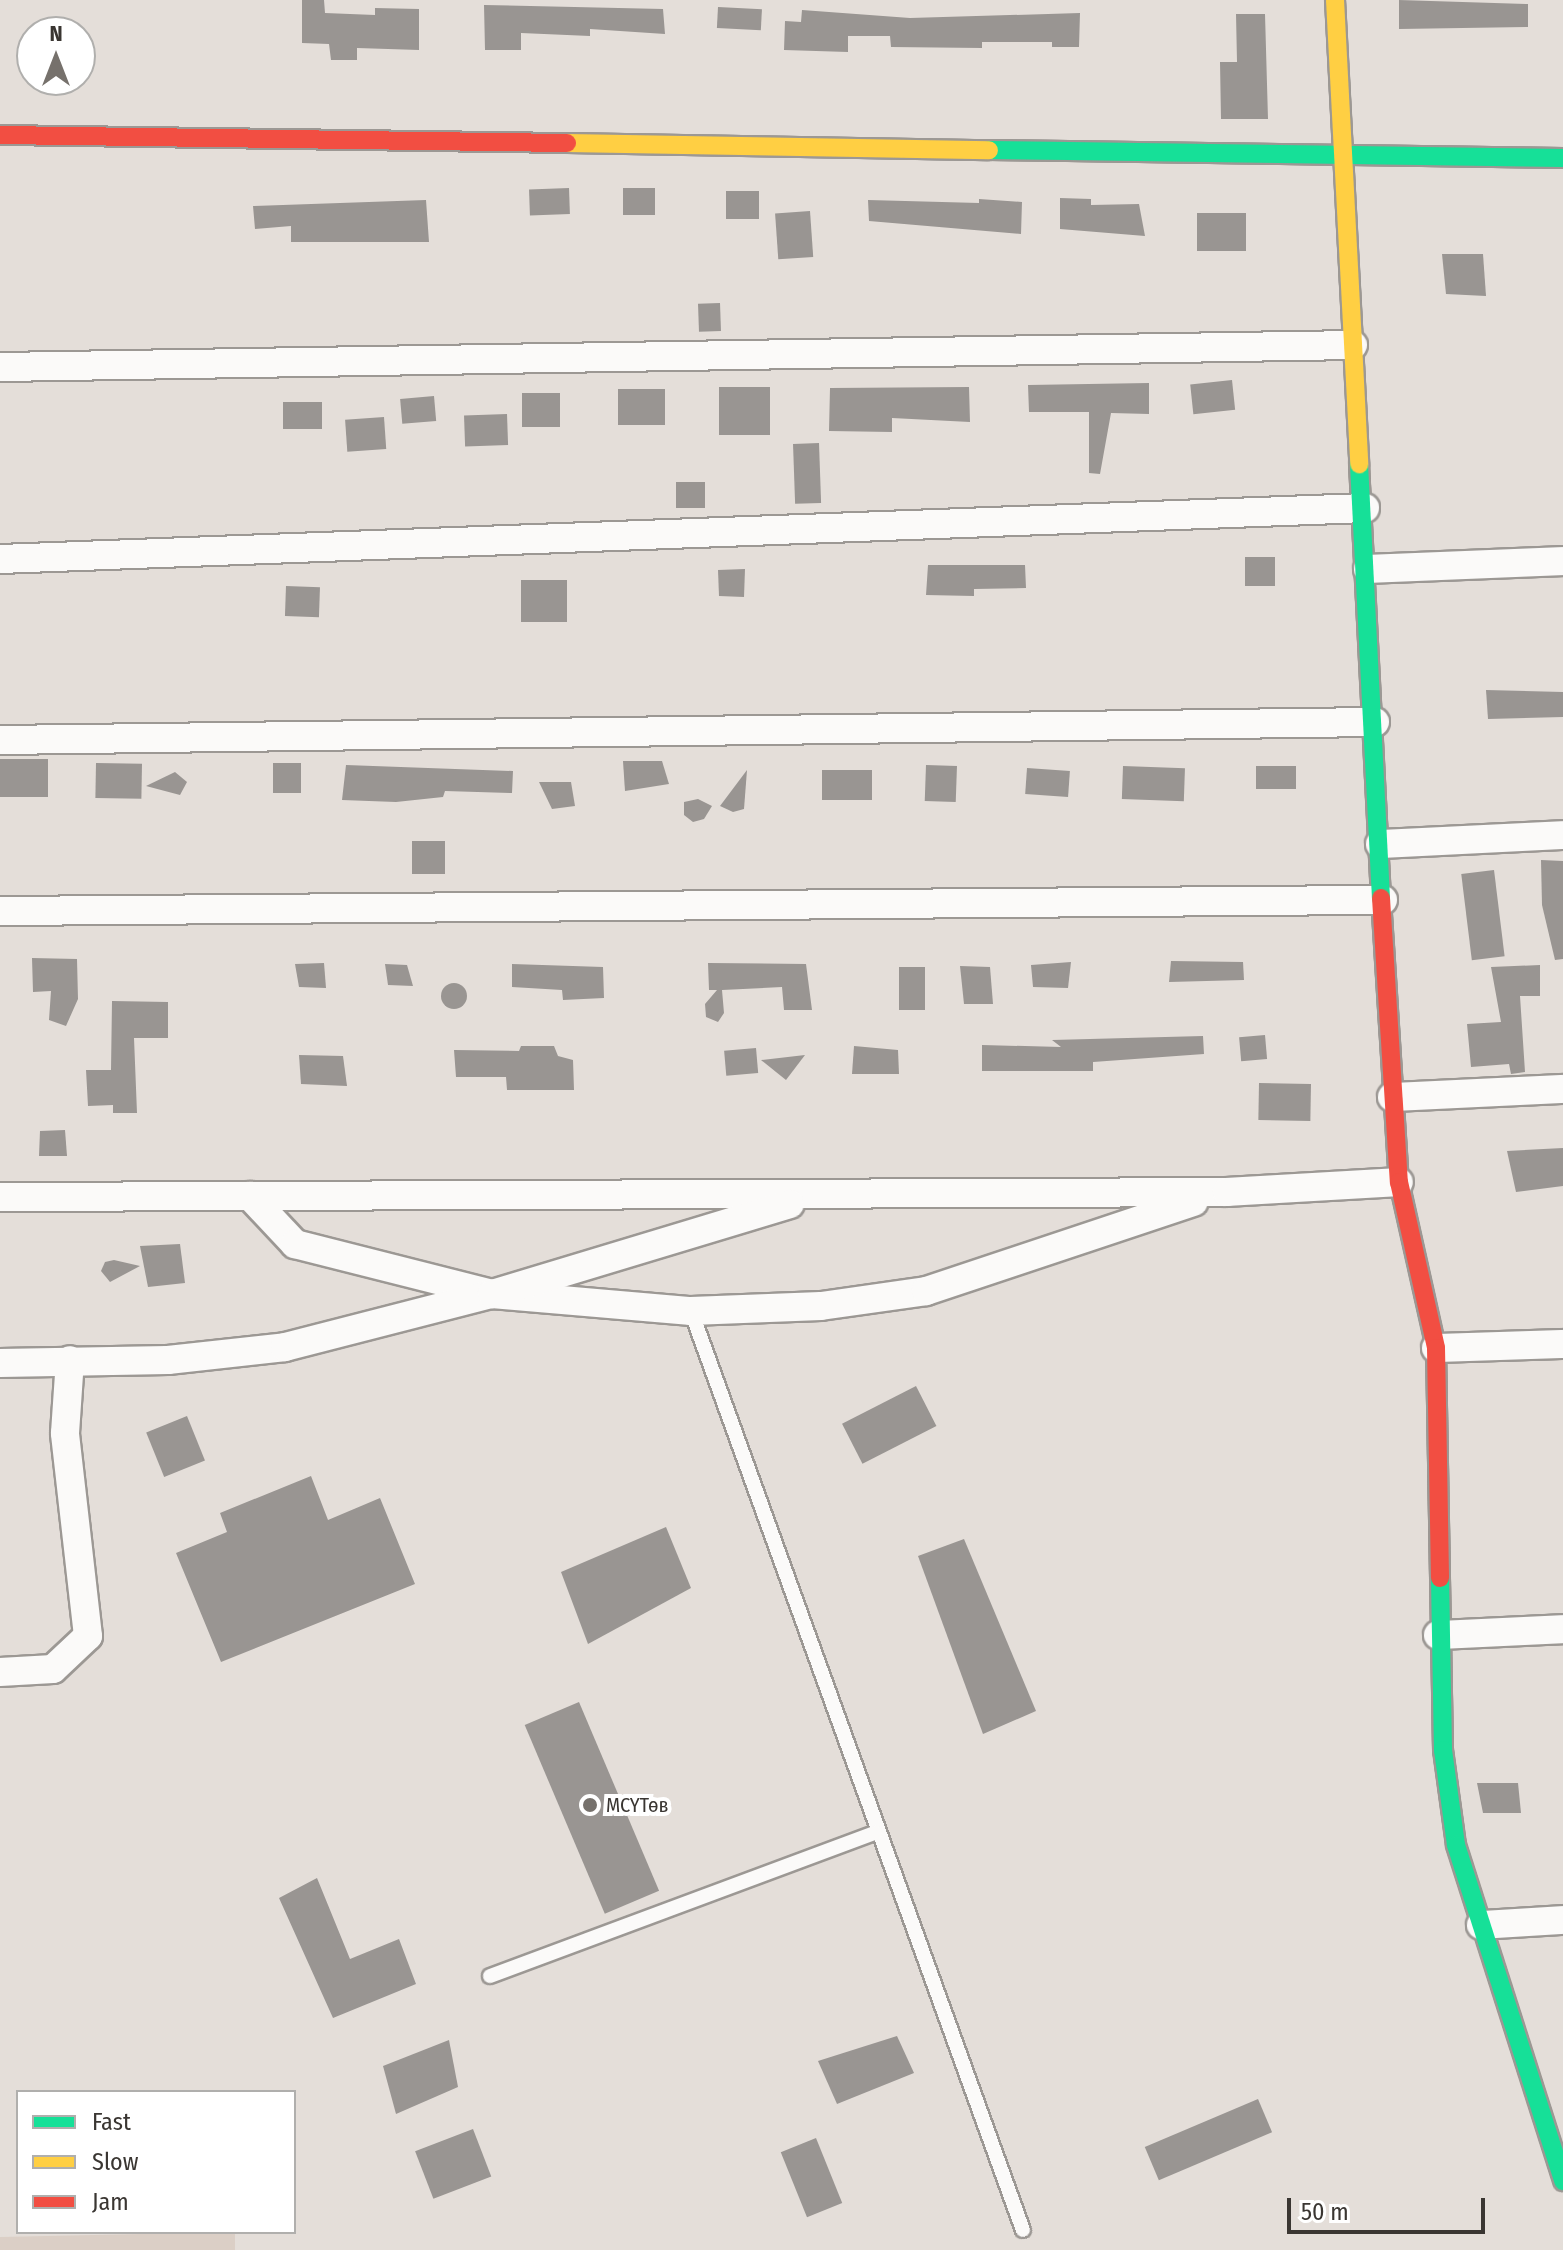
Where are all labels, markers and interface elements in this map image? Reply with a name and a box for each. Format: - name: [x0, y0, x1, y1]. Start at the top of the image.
- north arrow: [16, 16, 96, 96]
- text: N: [49, 20, 63, 47]
- place label: МСҮТөв: [606, 1793, 669, 1817]
- marker: МСҮТөв: [581, 1796, 599, 1814]
- legend: [16, 2090, 296, 2234]
- text: Fast: [92, 2108, 131, 2136]
- text: Slow: [92, 2148, 138, 2176]
- scale bar: [1291, 2182, 1489, 2232]
- text: Jam: [92, 2188, 129, 2216]
- text: 50 m: [1301, 2198, 1349, 2226]

